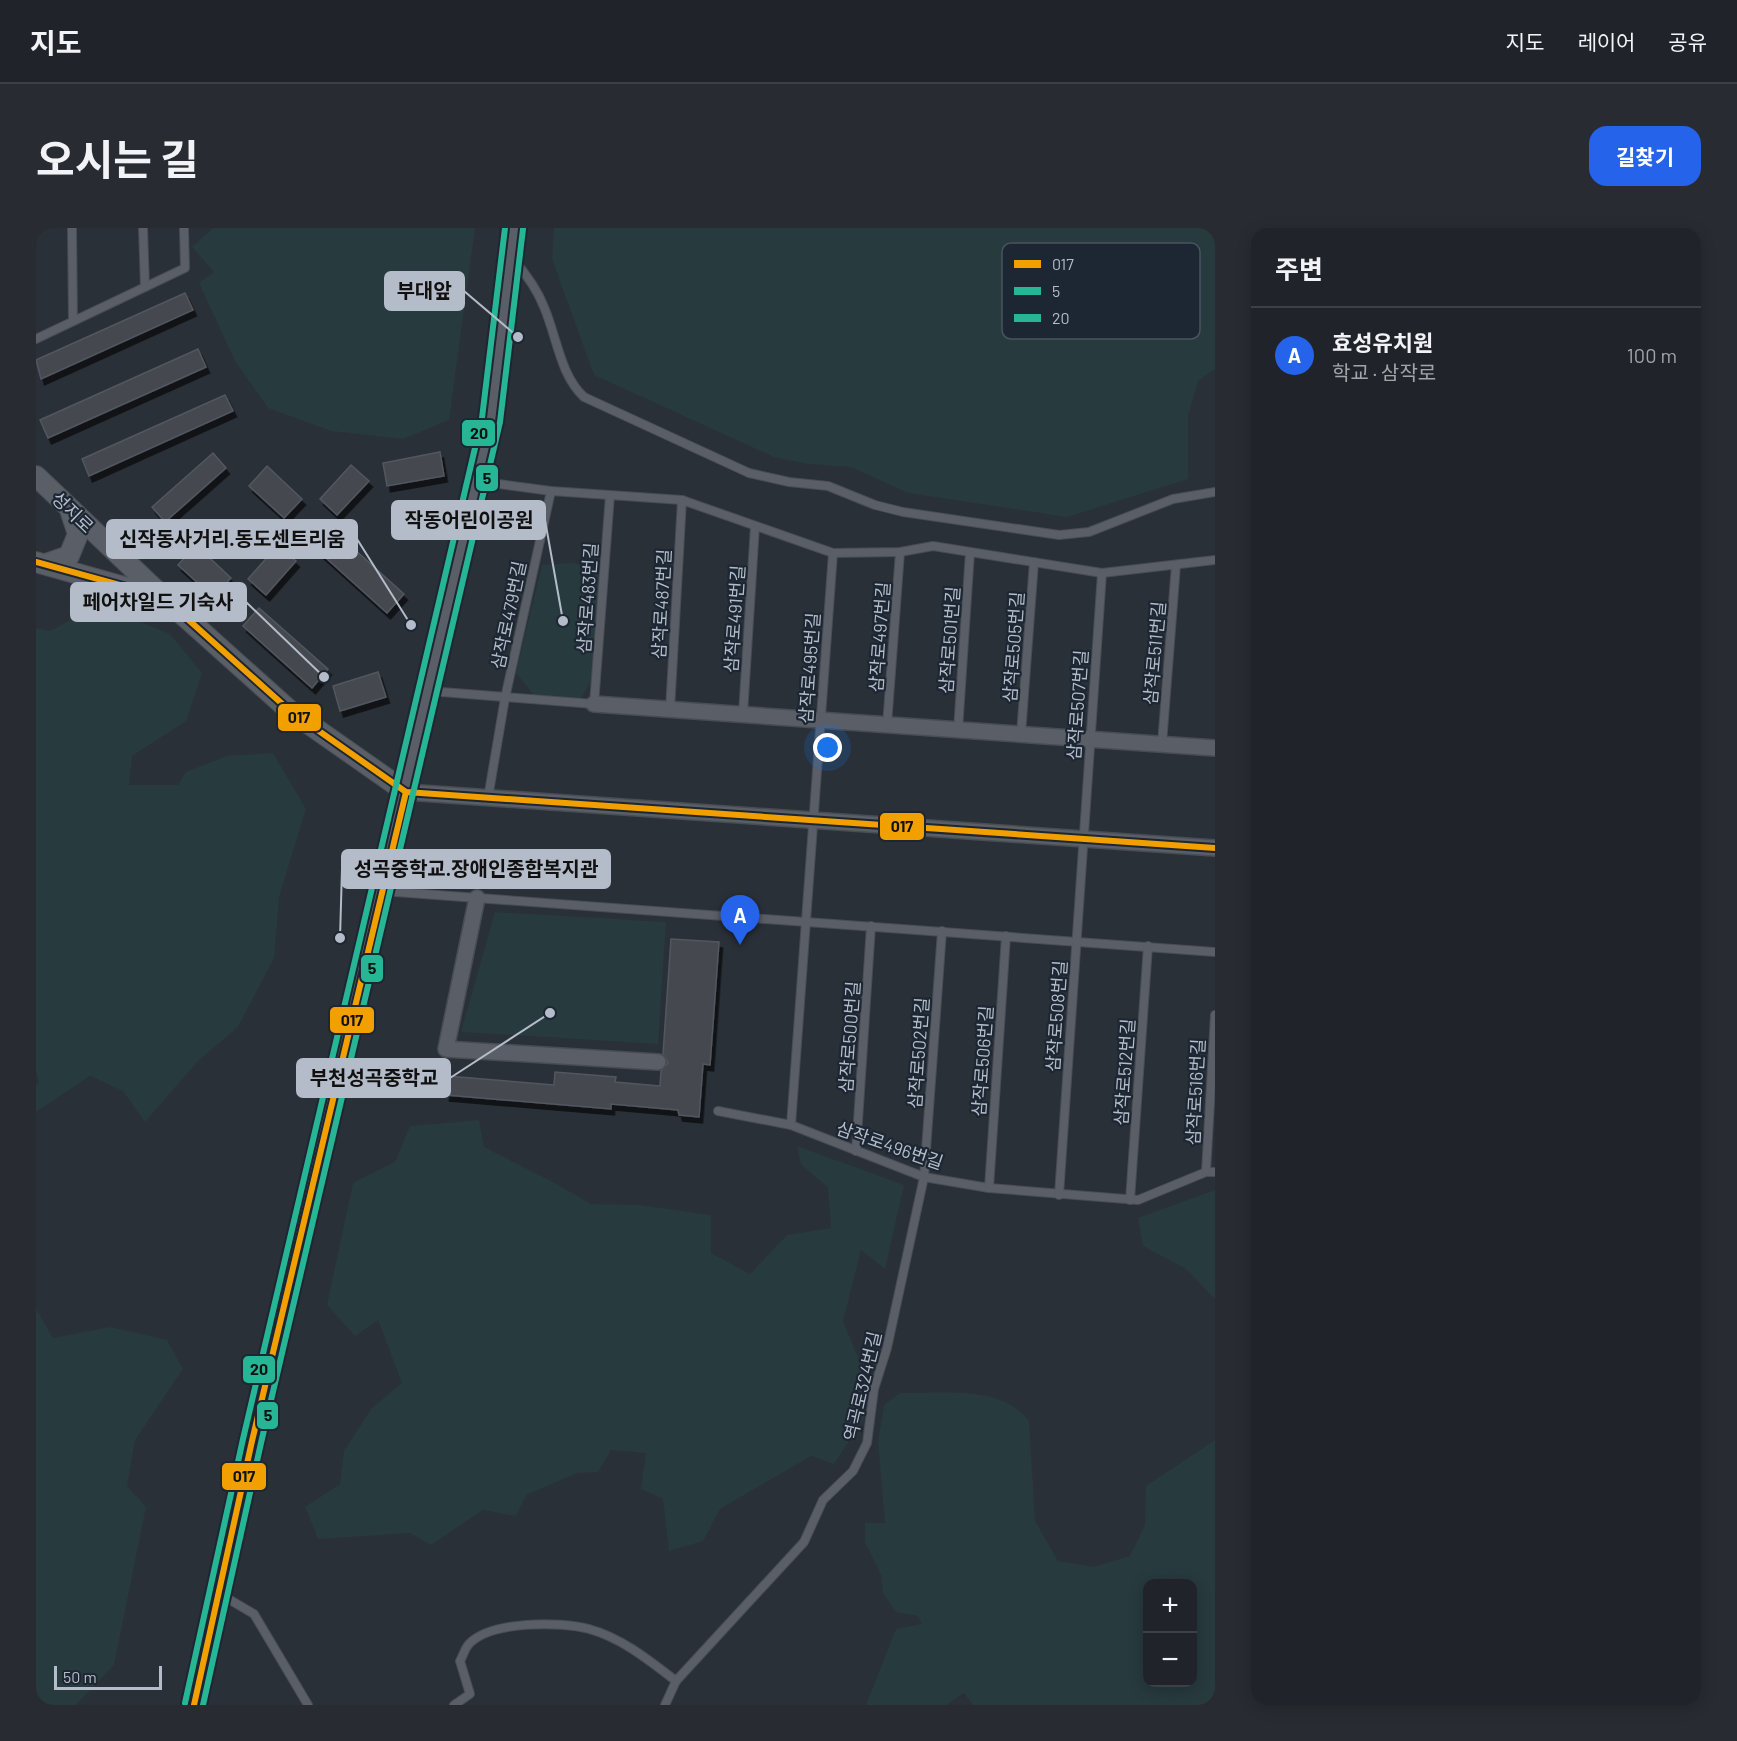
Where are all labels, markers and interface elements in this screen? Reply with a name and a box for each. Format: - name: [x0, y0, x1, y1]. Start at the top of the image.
- text: 지도: [30, 25, 82, 59]
- text: 지도: [1506, 29, 1544, 54]
- text: 레이어: [1577, 29, 1635, 54]
- text: 공유: [1668, 29, 1707, 54]
- button: 길찾기: [1589, 126, 1701, 186]
- text: 오시는 길: [36, 133, 199, 183]
- legend: [1002, 243, 1200, 339]
- text: 주변: [1275, 253, 1323, 284]
- text: 017: [1052, 254, 1074, 273]
- callout: 부대앞: [385, 272, 464, 310]
- text: 부대앞: [396, 278, 452, 302]
- text: 5: [1052, 281, 1060, 300]
- text: 20: [1052, 308, 1070, 327]
- text: 효성유치원: [1332, 329, 1433, 355]
- text: A: [1288, 343, 1301, 367]
- text: 100 m: [1627, 343, 1677, 367]
- text: 학교 · 삼작로: [1332, 360, 1436, 384]
- line badge: 20: [461, 419, 496, 447]
- text: 20: [470, 423, 488, 442]
- line badge: 5: [475, 464, 499, 492]
- text: 5: [483, 468, 492, 487]
- street label: 성지로: [47, 487, 99, 537]
- callout: 작동어린이공원: [392, 501, 545, 539]
- text: 작동어린이공원: [405, 507, 533, 531]
- callout: 신작동사거리.동도센트리움: [107, 520, 357, 558]
- text: 신작동사거리.동도센트리움: [119, 526, 345, 550]
- street label: 삼작로483번길: [572, 542, 602, 654]
- street label: 삼작로487번길: [647, 548, 675, 660]
- street label: 삼작로479번길: [486, 559, 530, 671]
- street label: 삼작로491번길: [719, 564, 749, 674]
- street label: 삼작로497번길: [864, 581, 894, 693]
- callout: 페어차일드 기숙사: [71, 583, 246, 621]
- street label: 삼작로501번길: [934, 585, 964, 695]
- text: 페어차일드 기숙사: [82, 589, 234, 613]
- street label: 삼작로505번길: [998, 591, 1028, 703]
- street label: 삼작로511번길: [1139, 600, 1169, 706]
- street label: 삼작로495번길: [794, 612, 824, 724]
- street label: 삼작로507번길: [1062, 649, 1092, 761]
- line badge: 017: [277, 703, 322, 732]
- text: 017: [288, 707, 310, 726]
- your location: [813, 733, 842, 762]
- line badge: 017: [879, 812, 925, 841]
- text: 017: [891, 816, 913, 835]
- callout: 성곡중학교.장애인종합복지관: [342, 850, 610, 888]
- text: 성곡중학교.장애인종합복지관: [354, 856, 599, 880]
- pin: A: [720, 896, 760, 945]
- line badge: 5: [360, 954, 384, 983]
- text: 5: [368, 958, 377, 977]
- street label: 삼작로508번길: [1041, 960, 1071, 1072]
- street label: 삼작로500번길: [834, 980, 864, 1094]
- street label: 삼작로502번길: [903, 996, 933, 1110]
- street label: 삼작로506번길: [967, 1005, 997, 1117]
- line badge: 017: [329, 1006, 375, 1034]
- text: 017: [341, 1010, 363, 1029]
- street label: 삼작로512번길: [1109, 1018, 1139, 1126]
- street label: 삼작로516번길: [1181, 1038, 1209, 1146]
- callout: 부천성곡중학교: [297, 1059, 450, 1097]
- text: 부천성곡중학교: [310, 1065, 438, 1089]
- street label: 삼작로496번길: [834, 1116, 946, 1174]
- street label: 역곡로324번길: [839, 1329, 885, 1443]
- line badge: 20: [242, 1355, 276, 1384]
- text: 20: [250, 1359, 268, 1378]
- line badge: 5: [256, 1401, 279, 1430]
- text: 5: [264, 1405, 273, 1424]
- line badge: 017: [221, 1462, 267, 1491]
- text: 017: [233, 1466, 255, 1485]
- map controls: [1143, 1579, 1197, 1687]
- button: +: [1143, 1579, 1197, 1633]
- button: −: [1143, 1633, 1197, 1687]
- scale bar: [54, 1663, 162, 1690]
- text: 50 m: [63, 1667, 97, 1686]

